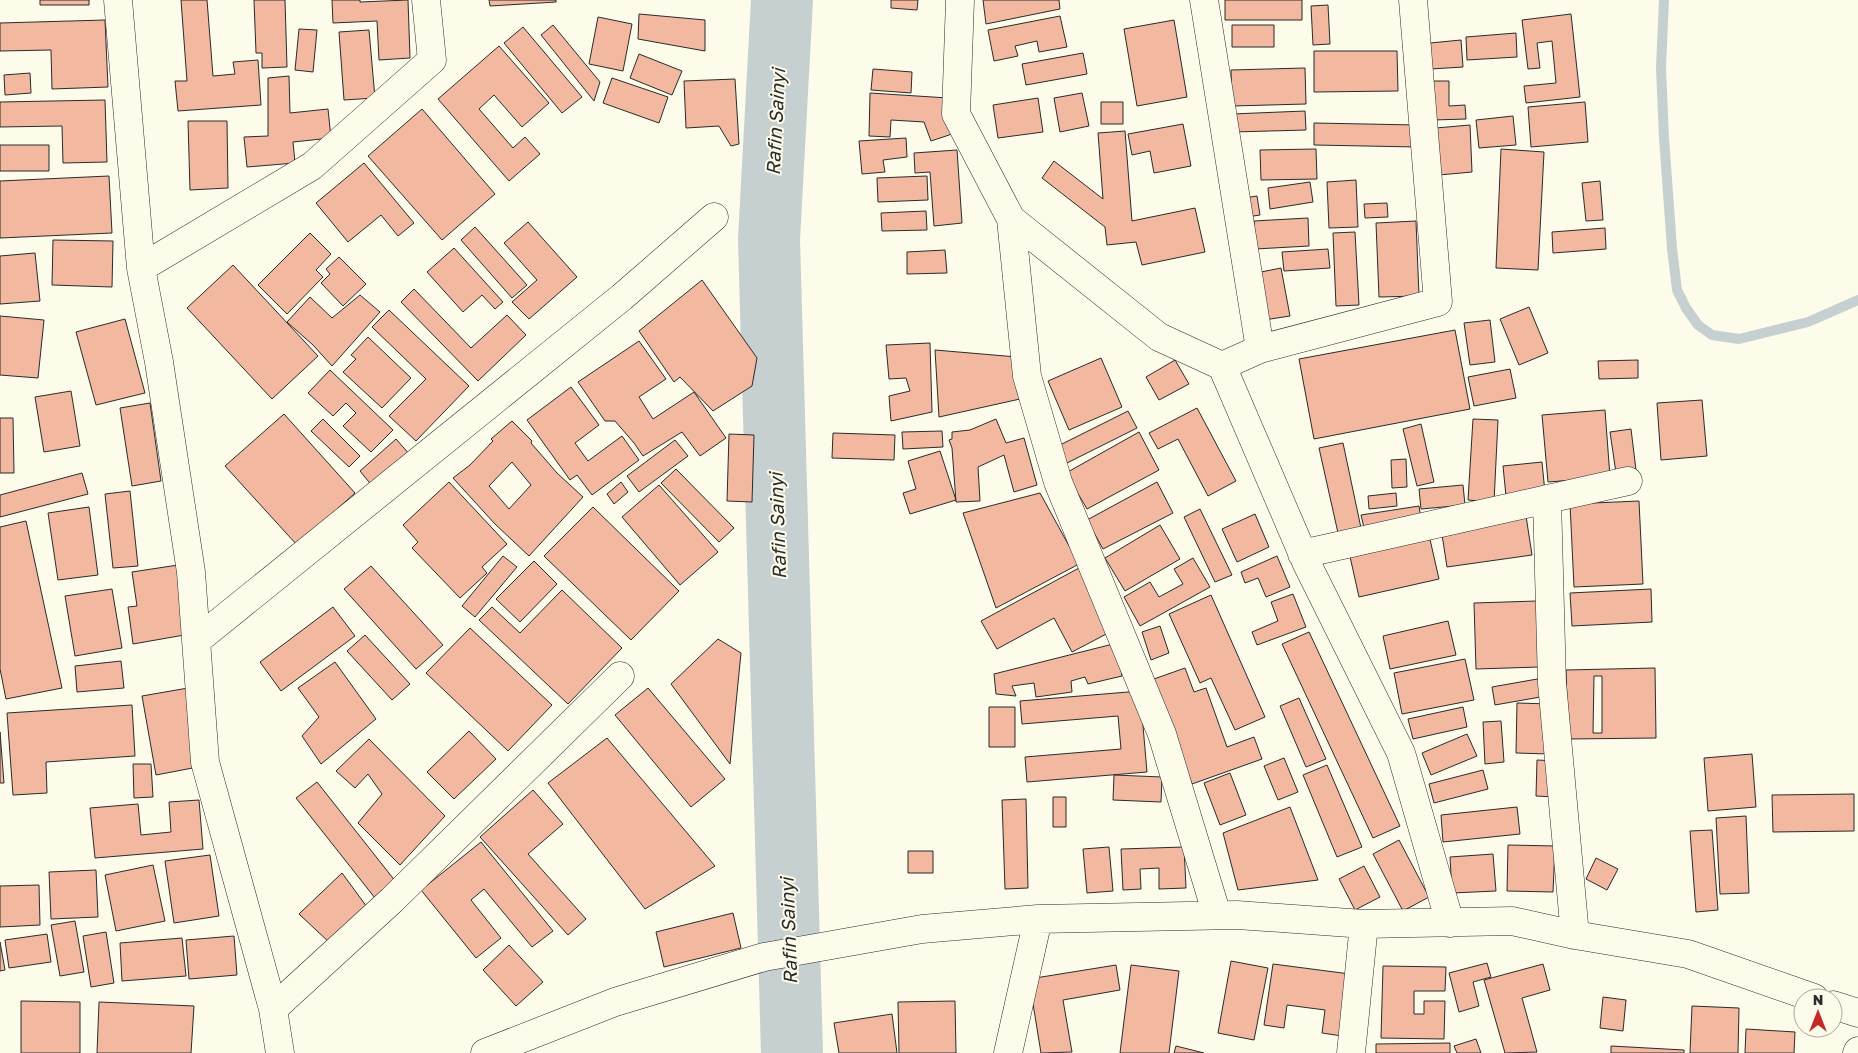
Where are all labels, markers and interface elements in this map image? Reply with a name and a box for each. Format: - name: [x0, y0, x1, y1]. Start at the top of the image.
- water label: Rafin Sainyi: [761, 66, 789, 176]
- water label: Rafin Sainyi: [764, 470, 790, 580]
- water label: Rafin Sainyi: [775, 875, 801, 985]
- north arrow: [1793, 988, 1843, 1038]
- text: N: [1813, 991, 1823, 1008]

